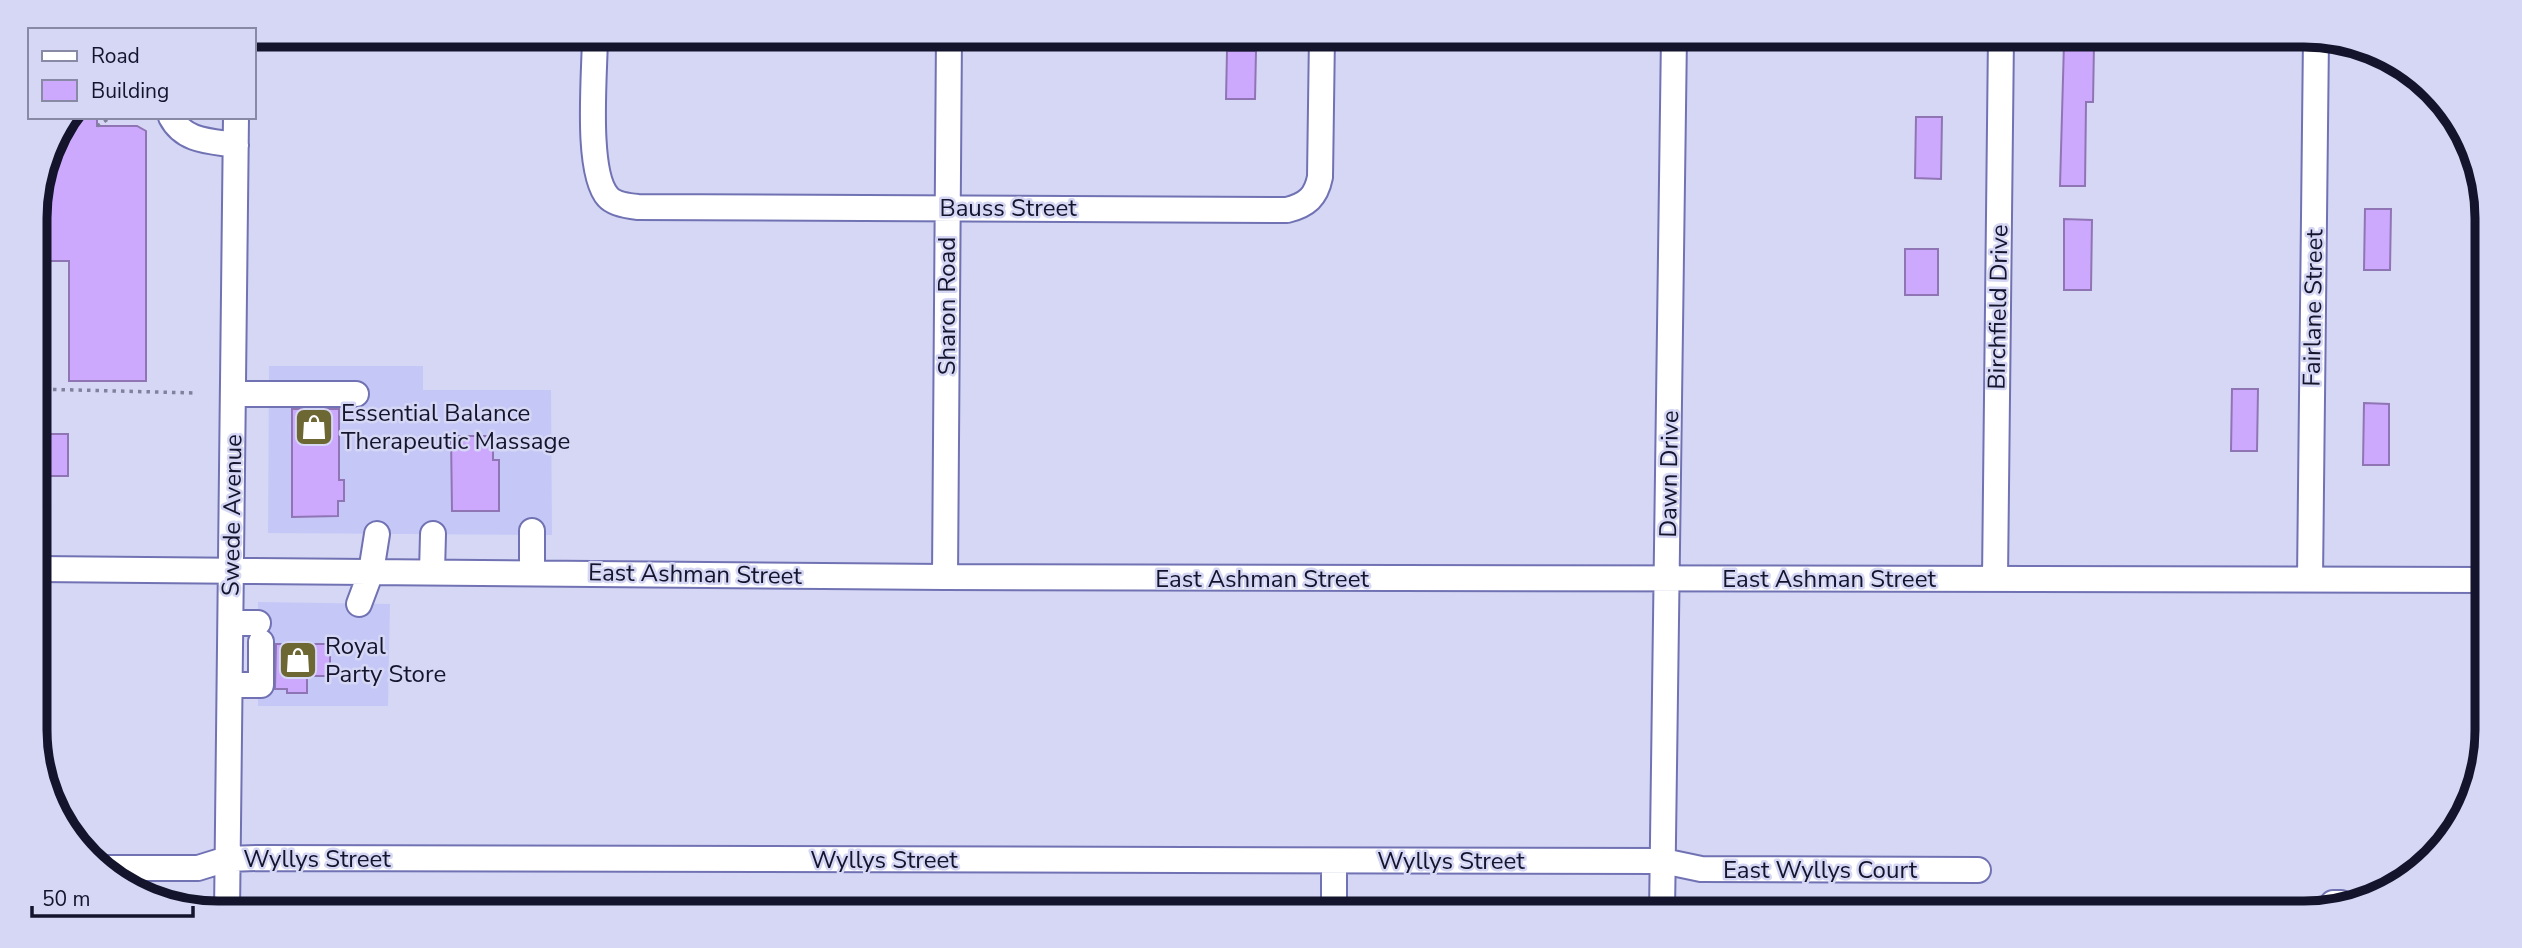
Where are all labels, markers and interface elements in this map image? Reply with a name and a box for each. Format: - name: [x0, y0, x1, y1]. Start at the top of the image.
- legend: [28, 28, 256, 119]
- text: Road: [91, 42, 140, 70]
- text: Building: [91, 77, 169, 105]
- street label: Bauss Street: [939, 192, 1077, 224]
- street label: Birchfield Drive: [1981, 224, 2015, 390]
- street label: Fairlane Street: [2296, 228, 2330, 387]
- street label: Sharon Road: [931, 237, 963, 375]
- place label: Essential Balance Therapeutic Massage: [341, 397, 570, 457]
- shop icon: Essential Balance Therapeutic Massage: [293, 406, 335, 448]
- street label: Dawn Drive: [1652, 410, 1686, 538]
- street label: Swede Avenue: [215, 434, 249, 596]
- street label: East Ashman Street: [588, 556, 803, 592]
- street label: East Ashman Street: [1155, 563, 1369, 595]
- street label: East Ashman Street: [1722, 563, 1936, 595]
- place label: Royal Party Store: [325, 630, 446, 690]
- shop icon: Royal Party Store: [277, 639, 319, 681]
- street label: Wyllys Street: [243, 843, 391, 875]
- street label: Wyllys Street: [810, 844, 958, 876]
- street label: Wyllys Street: [1377, 845, 1525, 877]
- street label: East Wyllys Court: [1723, 854, 1918, 886]
- scale bar: [32, 874, 192, 918]
- text: 50 m: [42, 885, 91, 913]

